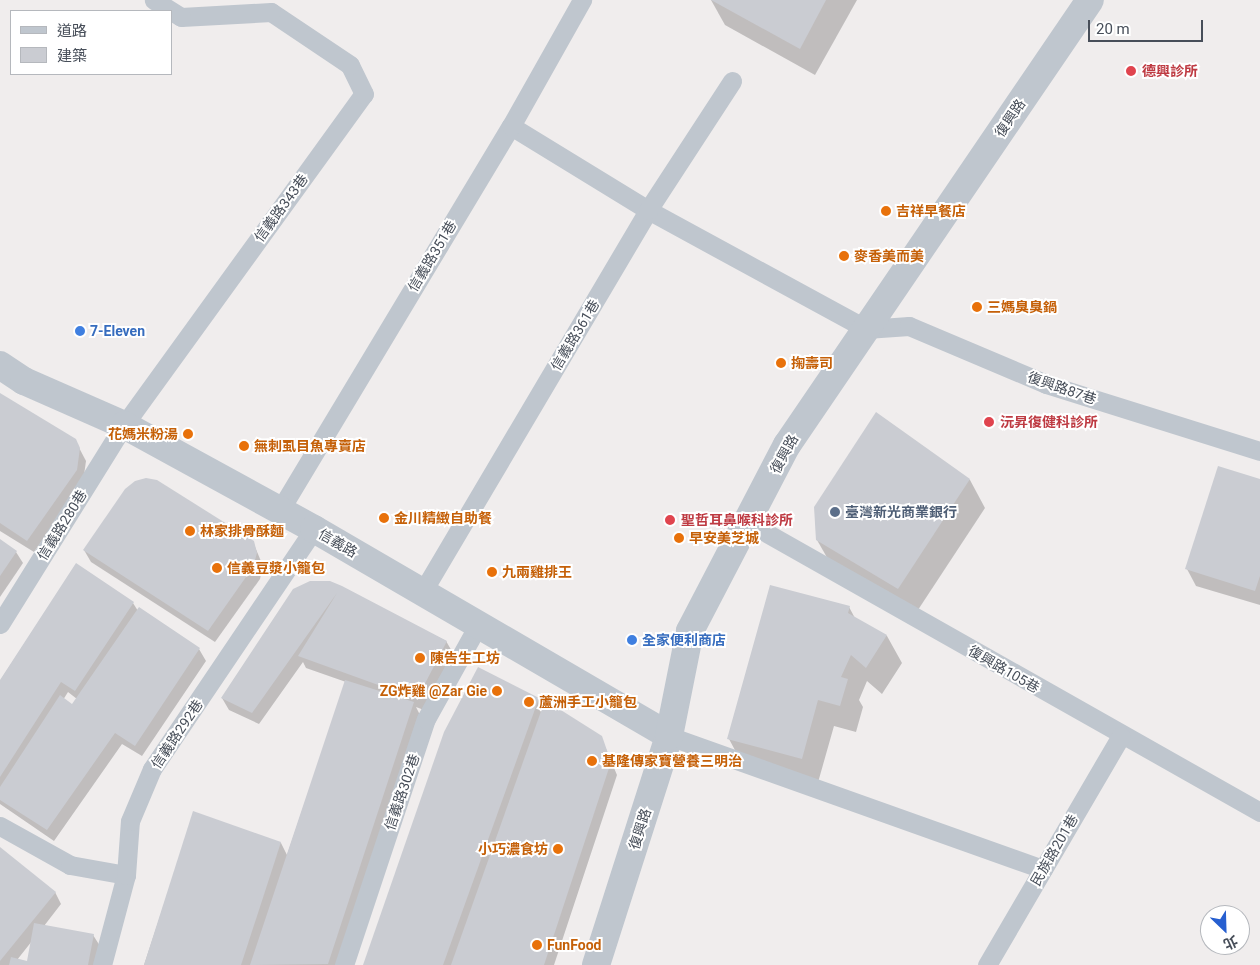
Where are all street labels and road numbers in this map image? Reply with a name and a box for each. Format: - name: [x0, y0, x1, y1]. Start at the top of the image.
- street label: 復興路: [991, 96, 1029, 140]
- street label: 信義路343巷: [251, 171, 311, 245]
- street label: 信義路351巷: [404, 218, 460, 294]
- street label: 信義路361巷: [547, 297, 603, 373]
- street label: 復興路87巷: [1025, 368, 1099, 408]
- street label: 復興路: [766, 432, 802, 476]
- street label: 信義路280巷: [34, 487, 90, 563]
- street label: 信義路: [316, 525, 360, 561]
- street label: 復興路105巷: [965, 642, 1043, 696]
- street label: 信義路292巷: [148, 696, 206, 772]
- street label: 信義路302巷: [381, 752, 423, 832]
- street label: 復興路: [626, 806, 654, 852]
- street label: 民族路201巷: [1027, 811, 1081, 889]

